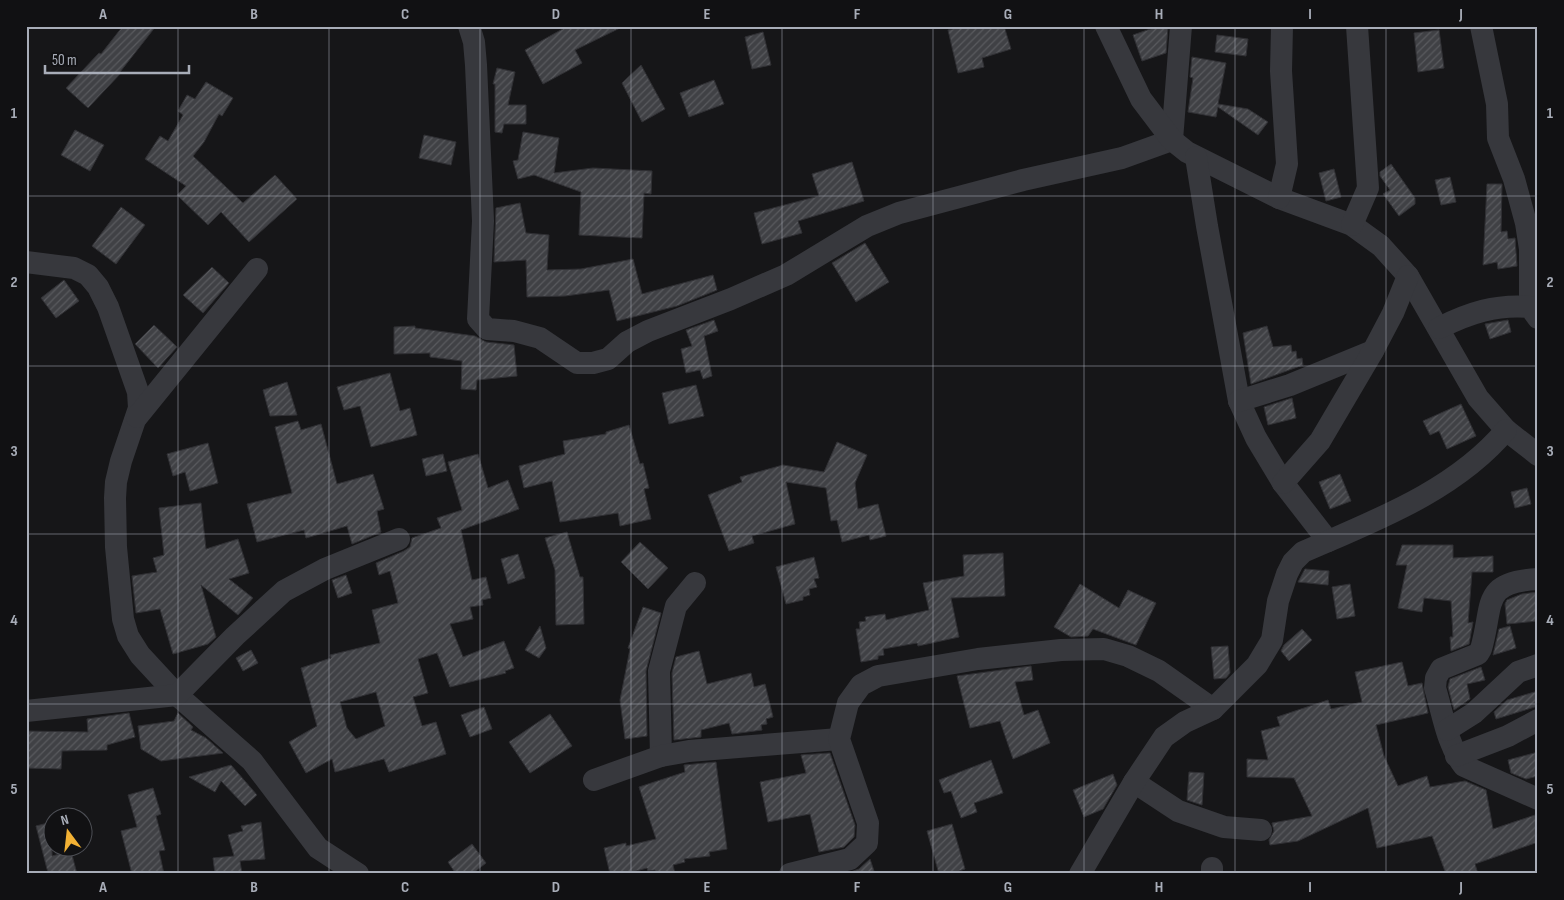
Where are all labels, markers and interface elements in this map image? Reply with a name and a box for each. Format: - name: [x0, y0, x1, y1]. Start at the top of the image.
- text: A: [98, 5, 107, 24]
- text: B: [250, 5, 258, 24]
- text: C: [401, 5, 409, 24]
- text: D: [552, 5, 560, 24]
- text: E: [704, 5, 711, 24]
- text: F: [854, 5, 861, 24]
- text: G: [1004, 5, 1012, 24]
- text: H: [1155, 5, 1163, 24]
- text: I: [1308, 5, 1312, 24]
- text: J: [1458, 5, 1463, 24]
- scale bar: [45, 42, 189, 74]
- text: 50 m: [52, 51, 77, 70]
- text: 1: [11, 104, 18, 123]
- text: 1: [1547, 104, 1554, 123]
- text: 2: [10, 273, 18, 292]
- text: 2: [1546, 273, 1554, 292]
- text: 3: [10, 442, 18, 461]
- text: 3: [1546, 442, 1554, 461]
- text: 4: [10, 611, 18, 630]
- text: 4: [1546, 611, 1554, 630]
- text: 5: [10, 780, 18, 799]
- text: 5: [1546, 780, 1554, 799]
- north arrow: [42, 808, 92, 858]
- text: N: [59, 811, 71, 829]
- text: A: [98, 878, 107, 897]
- text: B: [250, 878, 258, 897]
- text: C: [401, 878, 409, 897]
- text: D: [552, 878, 560, 897]
- text: E: [704, 878, 711, 897]
- text: F: [854, 878, 861, 897]
- text: G: [1004, 878, 1012, 897]
- text: H: [1155, 878, 1163, 897]
- text: I: [1308, 878, 1312, 897]
- text: J: [1458, 878, 1463, 897]

